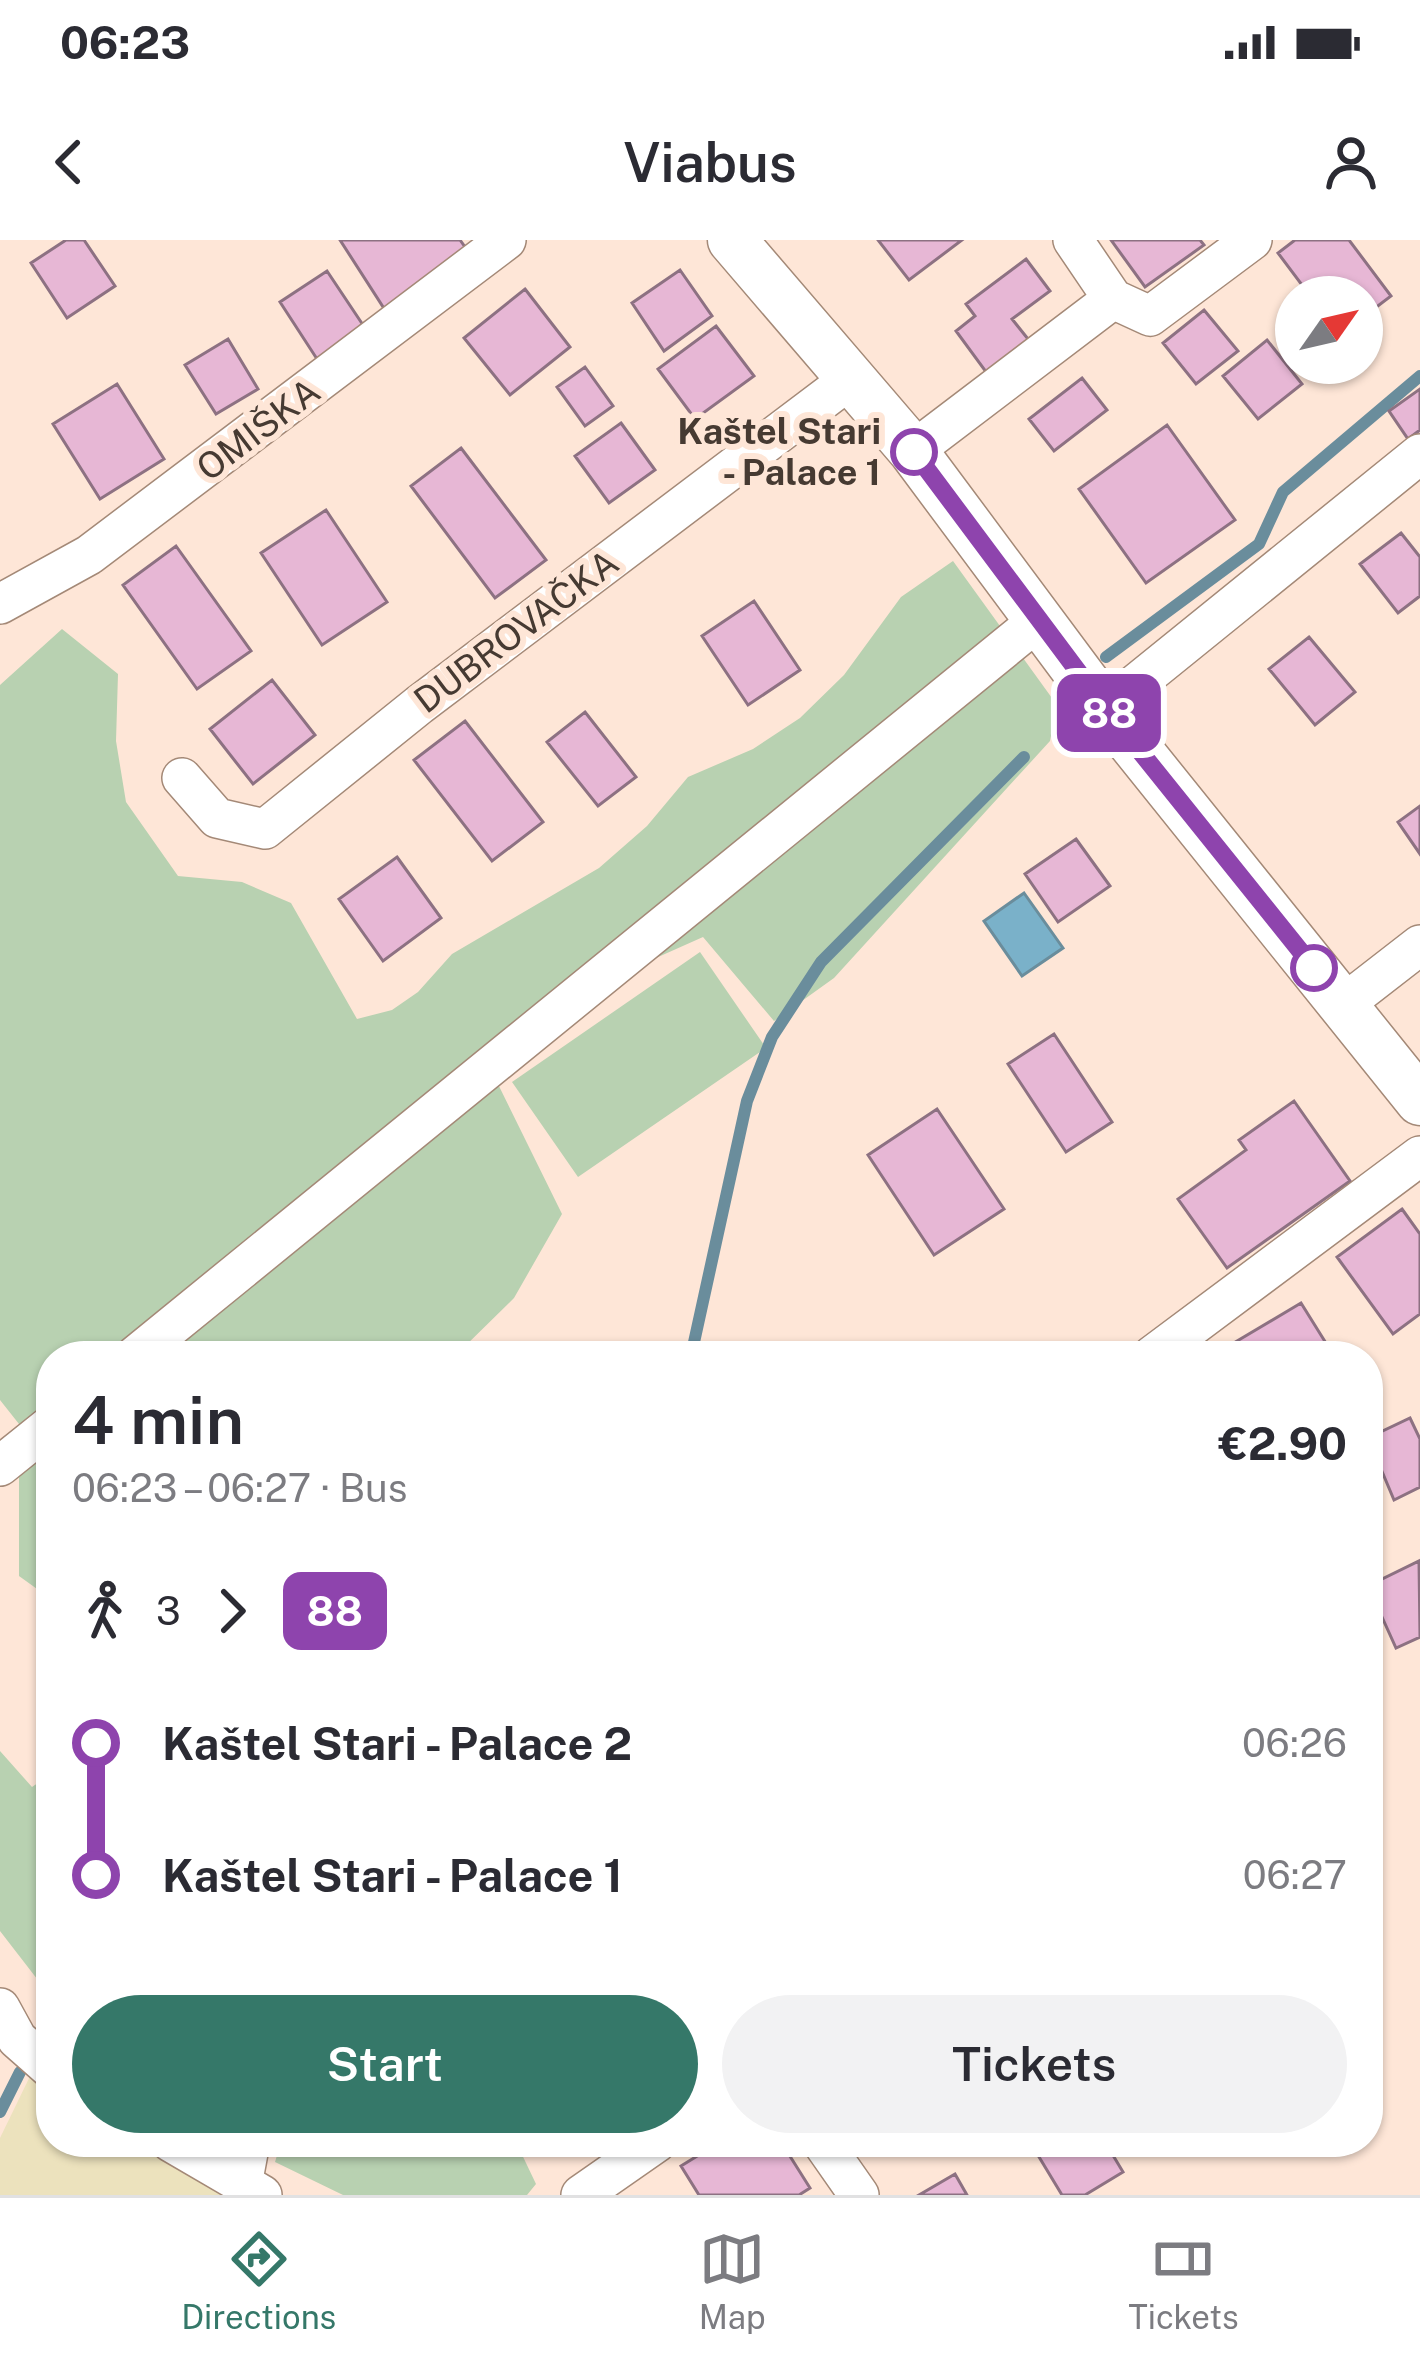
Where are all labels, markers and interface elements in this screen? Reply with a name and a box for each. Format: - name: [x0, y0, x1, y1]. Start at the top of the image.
- text: 06:23: [60, 16, 190, 69]
- icon: back: [36, 129, 102, 195]
- icon: person: [1318, 129, 1384, 195]
- text: Viabus: [623, 131, 797, 194]
- north arrow: [1275, 276, 1383, 384]
- map controls: [1275, 276, 1383, 384]
- street label: OMIŠKA: [188, 369, 328, 489]
- place label: Kaštel Stari - Palace 1: [677, 410, 881, 493]
- marker: Kaštel Stari - Palace 1: [892, 430, 936, 474]
- street label: DUBROVAČKA: [406, 541, 626, 721]
- line badge: 88: [1055, 674, 1163, 752]
- text: 88: [1081, 688, 1137, 737]
- unlabelled marker: [1292, 946, 1336, 990]
- text: 4 min: [72, 1381, 244, 1459]
- text: €2.90: [1218, 1417, 1347, 1470]
- text: 06:23 – 06:27 · Bus: [72, 1465, 407, 1511]
- icon: walk: [72, 1578, 138, 1644]
- icon: forward: [199, 1578, 265, 1644]
- text: 88: [307, 1586, 363, 1635]
- text: 3: [156, 1588, 181, 1634]
- text: Kaštel Stari - Palace 2: [162, 1717, 632, 1770]
- text: 06:26: [1242, 1720, 1347, 1766]
- text: Kaštel Stari - Palace 1: [162, 1849, 623, 1902]
- text: 06:27: [1243, 1852, 1347, 1898]
- button: Start: [72, 1995, 698, 2133]
- button: Tickets: [722, 1995, 1347, 2133]
- tab: Directions: [181, 2226, 336, 2336]
- tab: Map: [699, 2226, 766, 2336]
- tab: Tickets: [1128, 2226, 1239, 2336]

